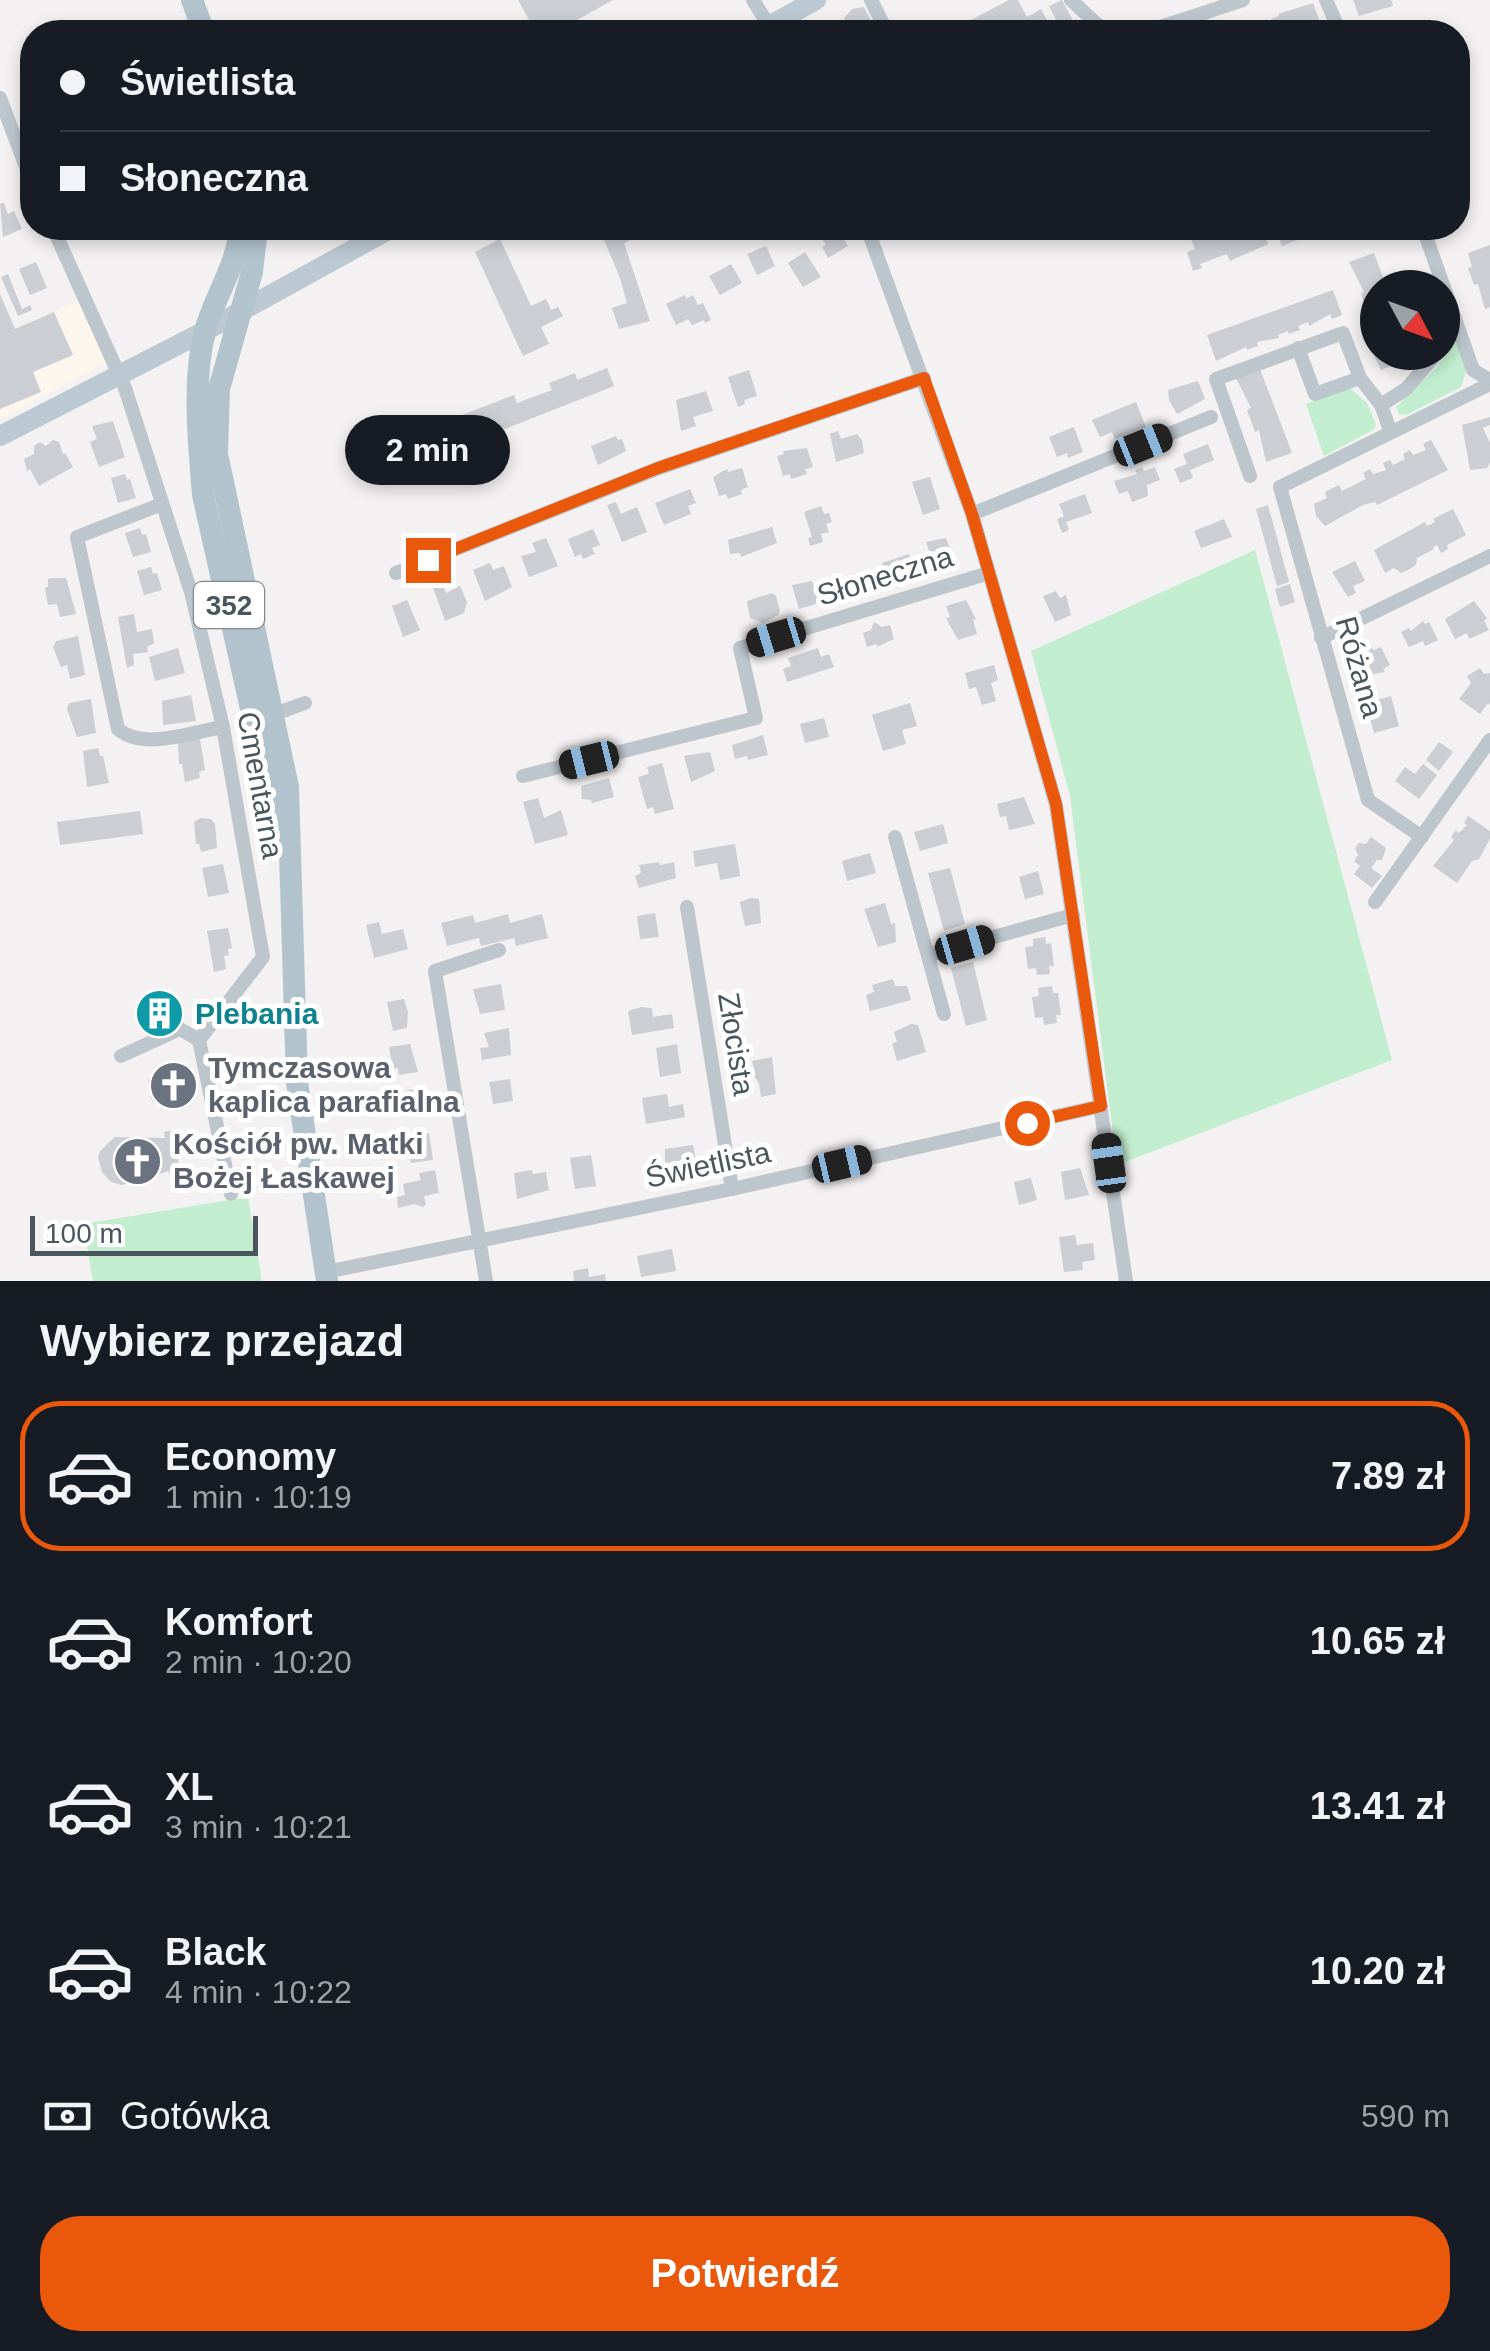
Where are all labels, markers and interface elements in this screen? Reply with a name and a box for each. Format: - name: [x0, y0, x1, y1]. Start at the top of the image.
- text: Świetlista: [120, 61, 295, 103]
- text: Słoneczna: [120, 157, 308, 199]
- north arrow: [1360, 270, 1460, 370]
- map controls: [1360, 270, 1460, 370]
- callout: 2 min: [346, 415, 510, 485]
- car: [1110, 420, 1176, 470]
- text: 2 min: [386, 432, 469, 468]
- route end: [406, 538, 451, 583]
- street label: Słoneczna: [813, 539, 957, 612]
- road number: 352: [194, 582, 264, 628]
- street label: Różana: [1329, 613, 1390, 721]
- car: [743, 614, 809, 660]
- street label: Cmentarna: [231, 709, 290, 861]
- car: [556, 738, 622, 782]
- car: [932, 922, 998, 968]
- building icon: Plebania: [134, 988, 186, 1040]
- street label: Złocista: [712, 990, 761, 1098]
- place label: Plebania: [195, 997, 319, 1030]
- place label: Tymczasowa kaplica parafialna: [208, 1051, 460, 1118]
- church icon: Tymczasowa kaplica parafialna: [147, 1059, 199, 1111]
- route start: [1005, 1101, 1050, 1146]
- place label: Kościół pw. Matki Bożej Łaskawej: [173, 1127, 424, 1194]
- car: [1090, 1131, 1128, 1195]
- church icon: Kościół pw. Matki Bożej Łaskawej: [112, 1135, 164, 1187]
- street label: Świetlista: [642, 1135, 774, 1194]
- car: [809, 1143, 875, 1185]
- scale bar: [30, 1211, 258, 1256]
- text: 100 m: [45, 1218, 123, 1249]
- text: Wybierz przejazd: [40, 1315, 404, 1366]
- icon: car: [45, 1431, 135, 1521]
- text: Economy: [165, 1436, 336, 1478]
- text: 7.89 zł: [1331, 1455, 1445, 1497]
- text: 1 min · 10:19: [165, 1479, 352, 1515]
- icon: car: [45, 1596, 135, 1686]
- text: Komfort: [165, 1601, 313, 1643]
- text: 10.65 zł: [1310, 1620, 1445, 1662]
- text: 2 min · 10:20: [165, 1644, 352, 1680]
- icon: car: [45, 1761, 135, 1851]
- text: XL: [165, 1766, 214, 1808]
- text: 13.41 zł: [1310, 1785, 1445, 1827]
- text: 3 min · 10:21: [165, 1809, 352, 1845]
- icon: car: [45, 1926, 135, 2016]
- text: Black: [165, 1931, 266, 1973]
- text: 10.20 zł: [1310, 1950, 1445, 1992]
- text: 4 min · 10:22: [165, 1974, 352, 2010]
- icon: cash: [40, 2089, 95, 2144]
- text: Gotówka: [120, 2095, 270, 2137]
- text: 590 m: [1361, 2098, 1450, 2134]
- button: Potwierdź: [40, 2216, 1450, 2331]

